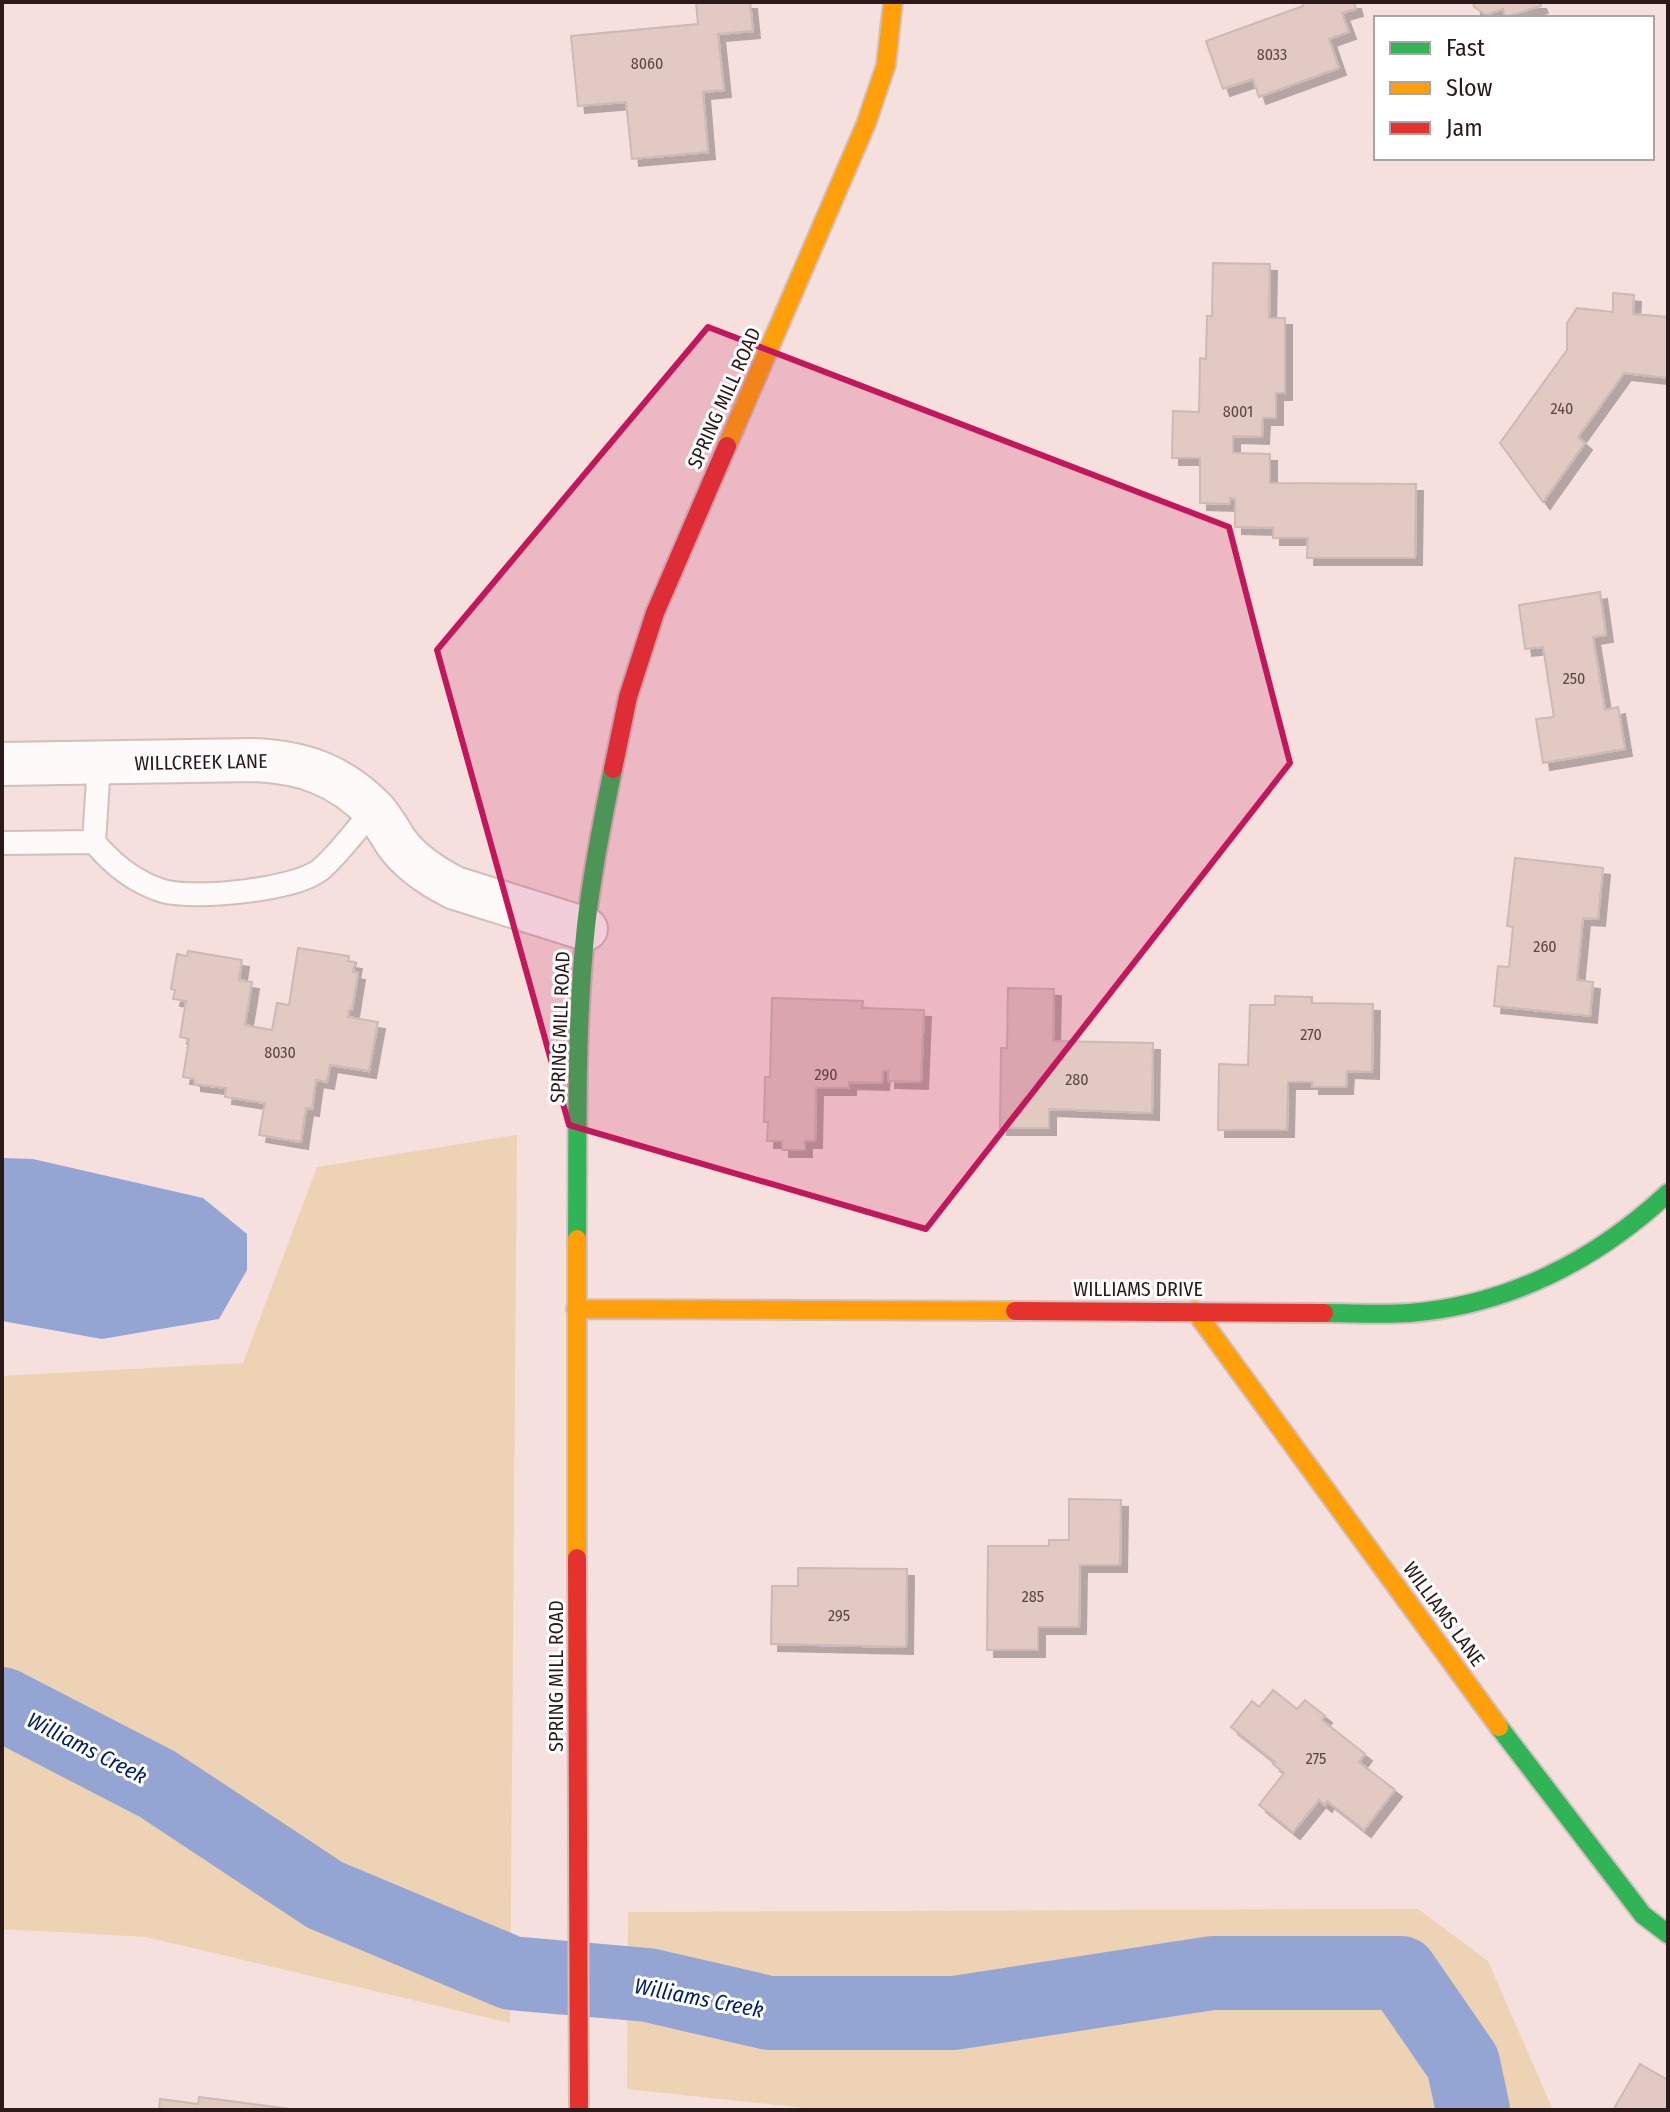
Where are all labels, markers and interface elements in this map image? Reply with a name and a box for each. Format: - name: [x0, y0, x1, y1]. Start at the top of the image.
- legend: [1374, 16, 1654, 160]
- text: Fast: [1446, 34, 1485, 62]
- house number: 8033: [1257, 45, 1287, 64]
- house number: 8060: [631, 54, 663, 73]
- text: Slow: [1446, 74, 1493, 102]
- text: Jam: [1446, 114, 1483, 142]
- street label: SPRING MILL ROAD: [682, 324, 766, 472]
- house number: 240: [1551, 399, 1573, 418]
- house number: 8001: [1223, 402, 1253, 421]
- house number: 250: [1563, 669, 1585, 688]
- street label: WILLCREEK LANE: [134, 749, 268, 775]
- house number: 260: [1533, 937, 1557, 956]
- street label: SPRING MILL ROAD: [545, 951, 575, 1103]
- house number: 270: [1300, 1025, 1322, 1044]
- house number: 8030: [264, 1043, 296, 1062]
- house number: 290: [814, 1065, 838, 1084]
- house number: 280: [1065, 1070, 1089, 1089]
- street label: WILLIAMS DRIVE: [1073, 1277, 1203, 1301]
- street label: WILLIAMS LANE: [1398, 1557, 1490, 1671]
- house number: 285: [1022, 1587, 1044, 1606]
- street label: SPRING MILL ROAD: [544, 1600, 568, 1752]
- house number: 295: [828, 1606, 850, 1625]
- water label: Williams Creek: [23, 1706, 152, 1790]
- house number: 275: [1306, 1749, 1326, 1768]
- water label: Williams Creek: [632, 1972, 766, 2024]

